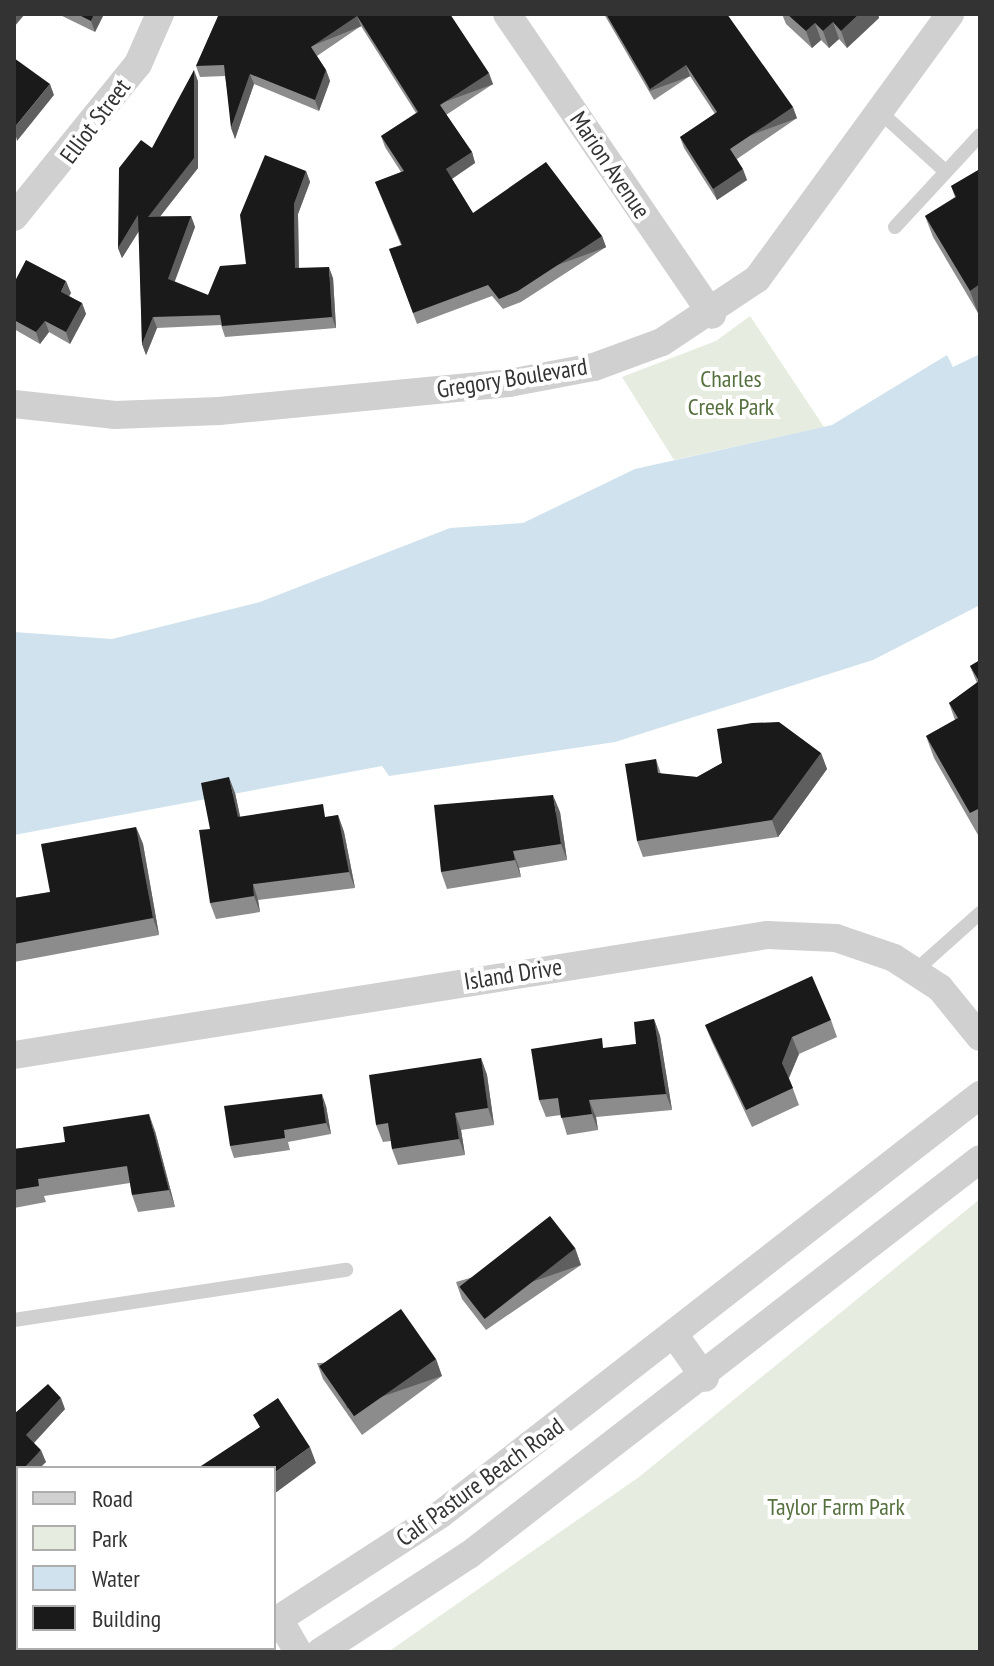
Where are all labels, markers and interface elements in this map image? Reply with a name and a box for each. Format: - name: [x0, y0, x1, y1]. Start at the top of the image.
- street label: Elliot Street: [54, 73, 136, 169]
- street label: Marion Avenue: [564, 106, 656, 224]
- street label: Gregory Boulevard: [434, 352, 590, 404]
- park label: Charles Creek Park: [688, 365, 774, 421]
- street label: Island Drive: [462, 952, 564, 996]
- street label: Calf Pasture Beach Road: [391, 1412, 569, 1552]
- legend: [16, 1466, 276, 1650]
- text: Road: [92, 1483, 133, 1514]
- park label: Taylor Farm Park: [767, 1493, 905, 1521]
- text: Park: [92, 1523, 128, 1554]
- text: Water: [92, 1563, 140, 1594]
- text: Building: [92, 1603, 161, 1634]

